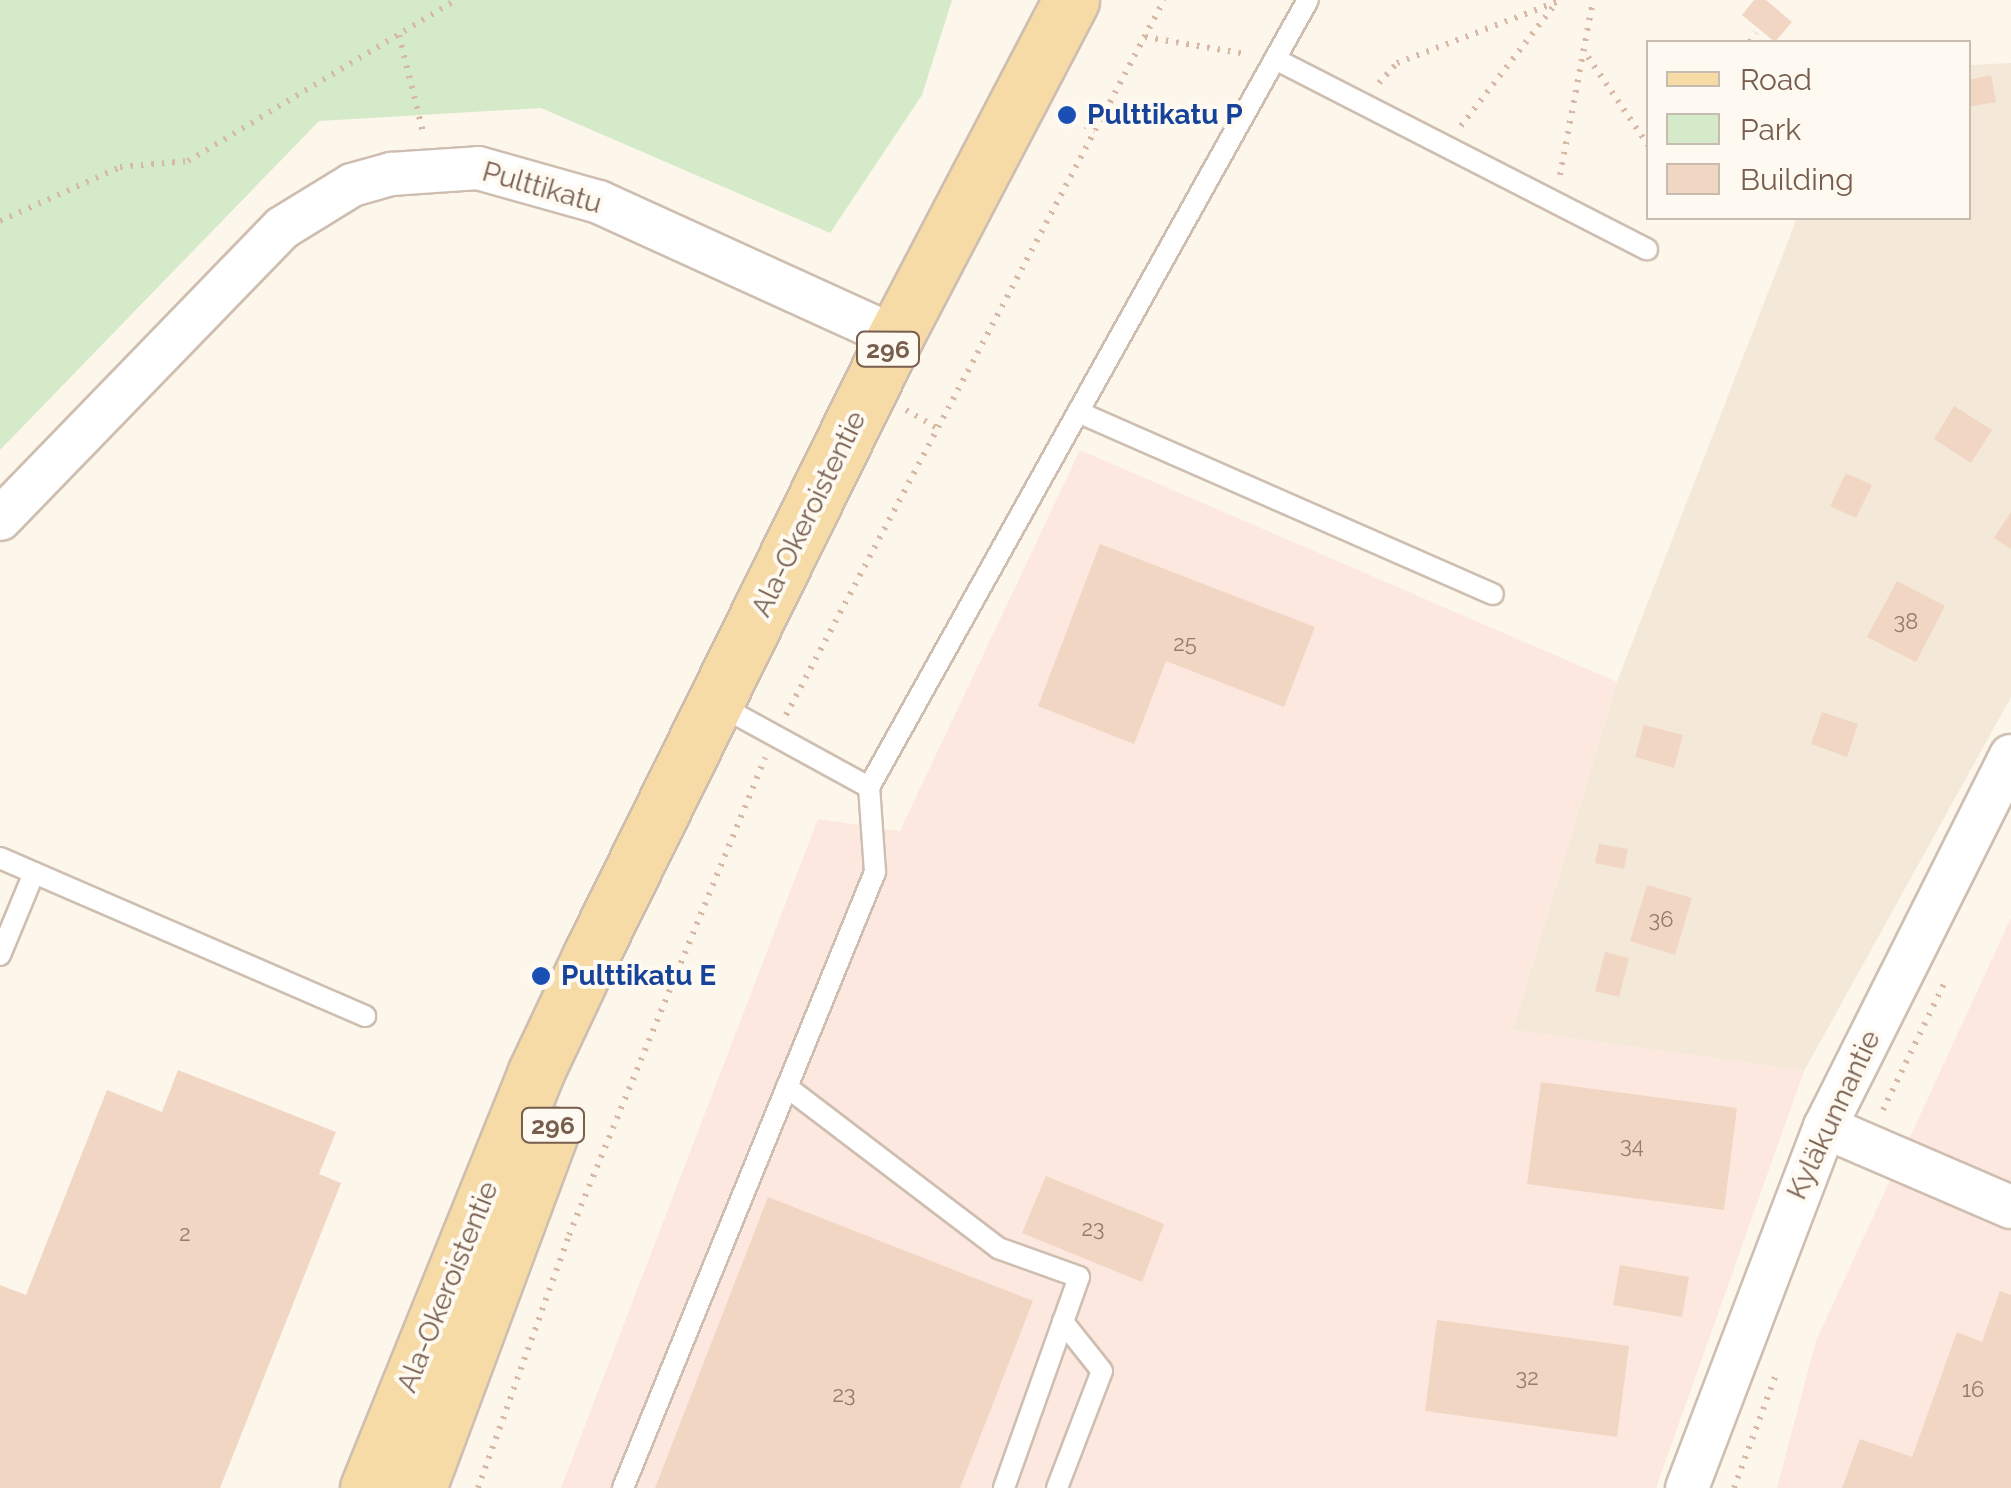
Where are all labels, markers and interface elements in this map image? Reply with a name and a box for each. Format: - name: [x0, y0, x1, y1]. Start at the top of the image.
- legend: [1646, 40, 1971, 220]
- text: Road: [1740, 62, 1812, 97]
- place label: Pulttikatu P: [1087, 98, 1243, 132]
- marker: Pulttikatu P: [1056, 104, 1078, 126]
- text: Park: [1740, 112, 1801, 147]
- street label: Pulttikatu: [479, 155, 605, 221]
- text: Building: [1740, 162, 1854, 197]
- road number: 296: [856, 329, 920, 369]
- street label: Ala-Okeroistentie: [745, 406, 873, 622]
- house number: 38: [1894, 609, 1918, 635]
- house number: 25: [1173, 631, 1197, 657]
- house number: 36: [1648, 907, 1674, 933]
- place label: Pulttikatu E: [561, 959, 716, 993]
- marker: Pulttikatu E: [530, 965, 552, 987]
- street label: Kyläkunnantie: [1780, 1025, 1888, 1205]
- road number: 296: [520, 1105, 586, 1145]
- house number: 34: [1620, 1133, 1644, 1159]
- street label: Ala-Okeroistentie: [390, 1177, 506, 1397]
- house number: 23: [1081, 1216, 1105, 1242]
- house number: 2: [179, 1221, 191, 1247]
- house number: 32: [1515, 1365, 1539, 1391]
- house number: 16: [1962, 1377, 1984, 1403]
- house number: 23: [832, 1382, 856, 1408]

